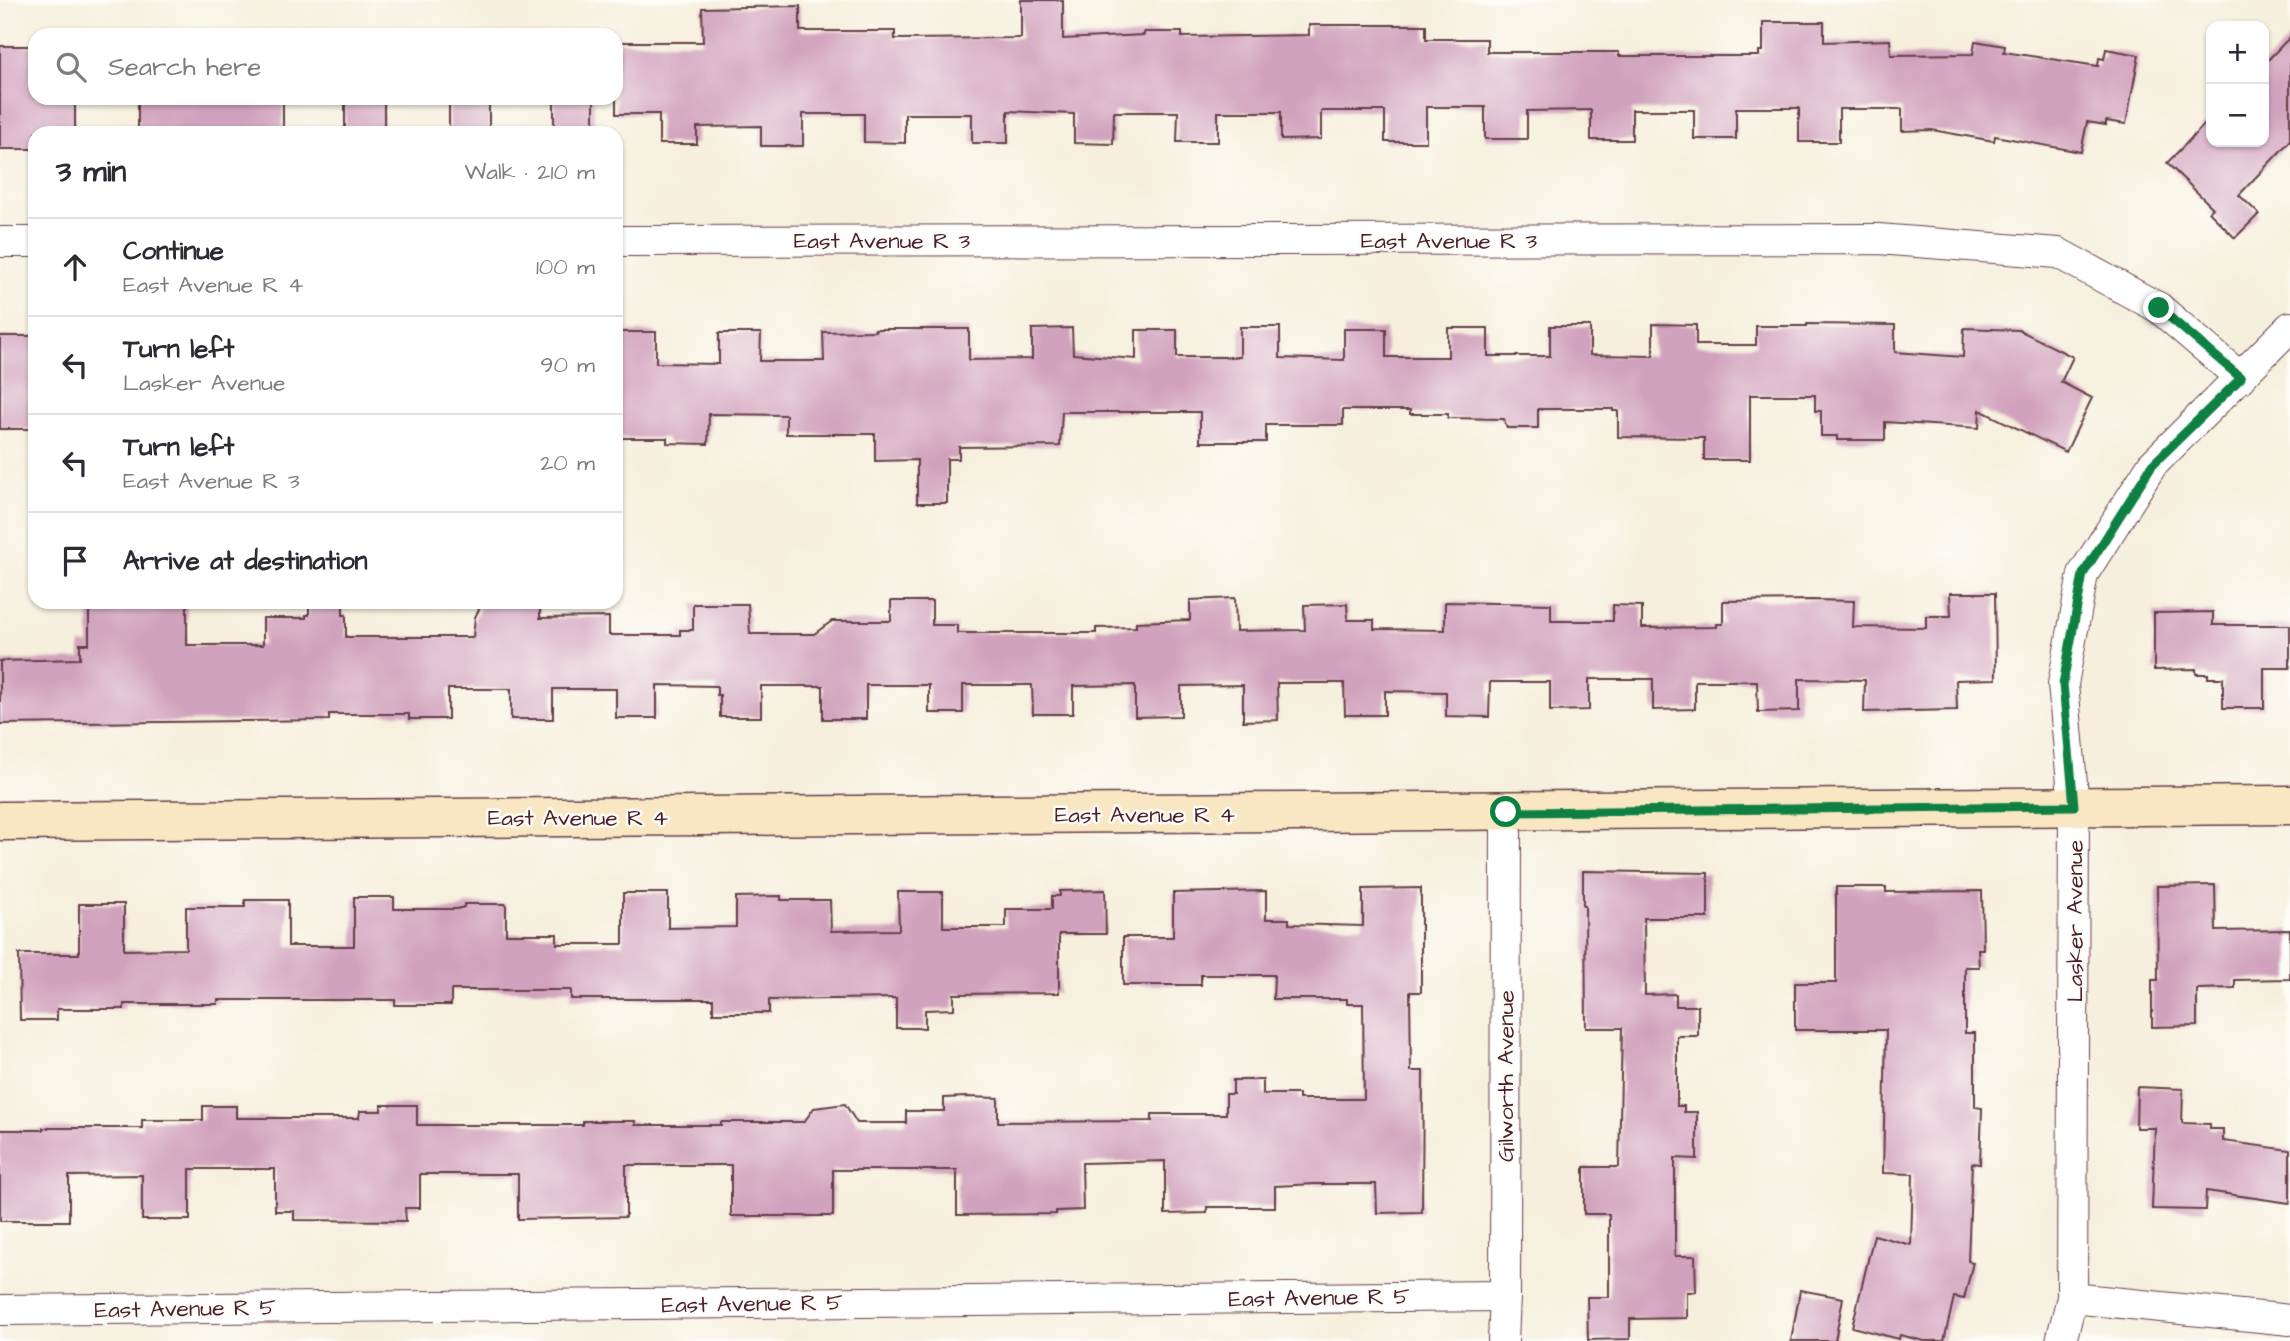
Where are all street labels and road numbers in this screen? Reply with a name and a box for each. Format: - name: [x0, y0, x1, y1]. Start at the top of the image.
- street label: East Avenue R 3: [794, 225, 971, 257]
- street label: East Avenue R 3: [1361, 225, 1538, 257]
- street label: East Avenue R 4: [1055, 799, 1236, 831]
- street label: East Avenue R 4: [488, 802, 669, 834]
- street label: Lasker Avenue: [2059, 840, 2091, 1002]
- street label: Gilworth Avenue: [1490, 990, 1522, 1162]
- street label: East Avenue R 5: [1228, 1280, 1410, 1316]
- street label: East Avenue R 5: [661, 1286, 843, 1322]
- street label: East Avenue R 5: [94, 1291, 276, 1327]

